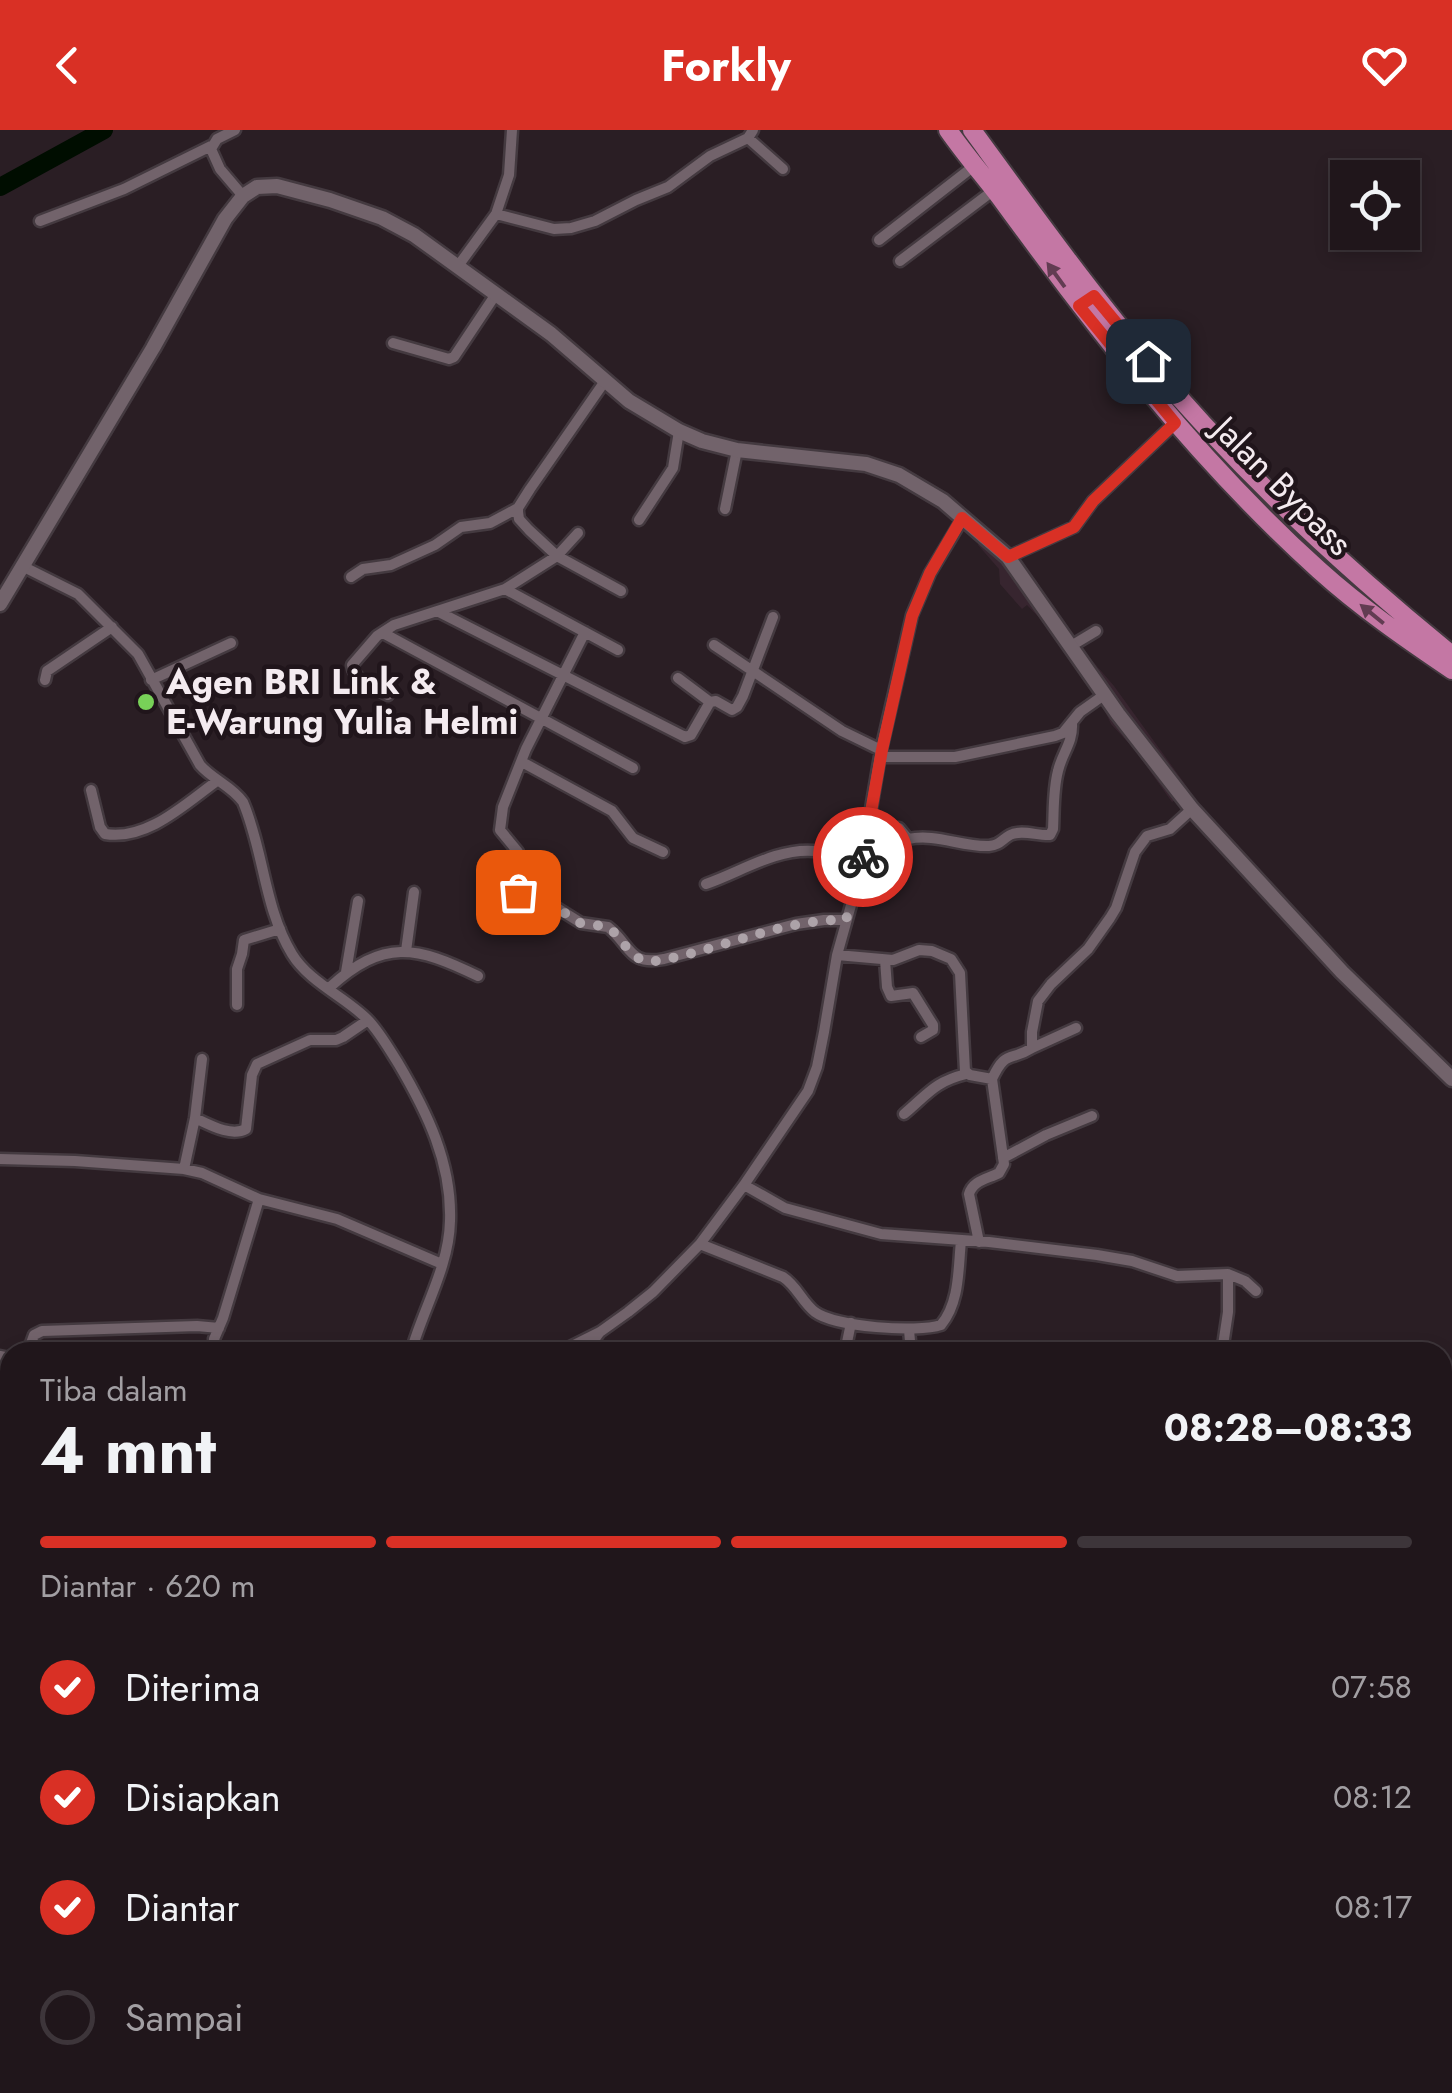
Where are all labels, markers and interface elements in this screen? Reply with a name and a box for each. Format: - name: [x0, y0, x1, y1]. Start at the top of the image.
- text: Forkly: [661, 33, 791, 98]
- icon: back: [40, 38, 95, 93]
- icon: heart: [1357, 38, 1412, 93]
- map controls: [1330, 160, 1420, 250]
- button: locate: [1330, 160, 1420, 250]
- one-way arrow: [1047, 262, 1066, 288]
- pin: [1106, 319, 1191, 404]
- icon: home: [1121, 334, 1176, 389]
- street label: Jalan Bypass: [1199, 402, 1364, 567]
- one-way arrow: [1360, 604, 1385, 625]
- place label: Agen BRI Link & E-Warung Yulia Helmi: [165, 657, 518, 747]
- marker: Agen BRI Link & E-Warung Yulia Helmi: [135, 691, 157, 713]
- courier: [813, 807, 913, 907]
- icon: bike: [836, 830, 891, 885]
- pin: [476, 850, 561, 935]
- icon: bag: [491, 865, 546, 920]
- text: Tiba dalam: [40, 1367, 188, 1413]
- text: 08:28–08:33: [1164, 1400, 1412, 1455]
- text: 4 mnt: [40, 1403, 216, 1497]
- text: Diantar · 620 m: [40, 1563, 256, 1609]
- icon: check: [40, 1660, 95, 1715]
- text: Diterima: [125, 1660, 260, 1715]
- text: 07:58: [1331, 1664, 1412, 1710]
- icon: check: [40, 1770, 95, 1825]
- text: Disiapkan: [125, 1770, 281, 1825]
- text: 08:12: [1333, 1774, 1412, 1820]
- icon: check: [40, 1880, 95, 1935]
- text: Diantar: [125, 1880, 239, 1935]
- text: 08:17: [1335, 1884, 1412, 1930]
- text: Sampai: [125, 1990, 244, 2045]

